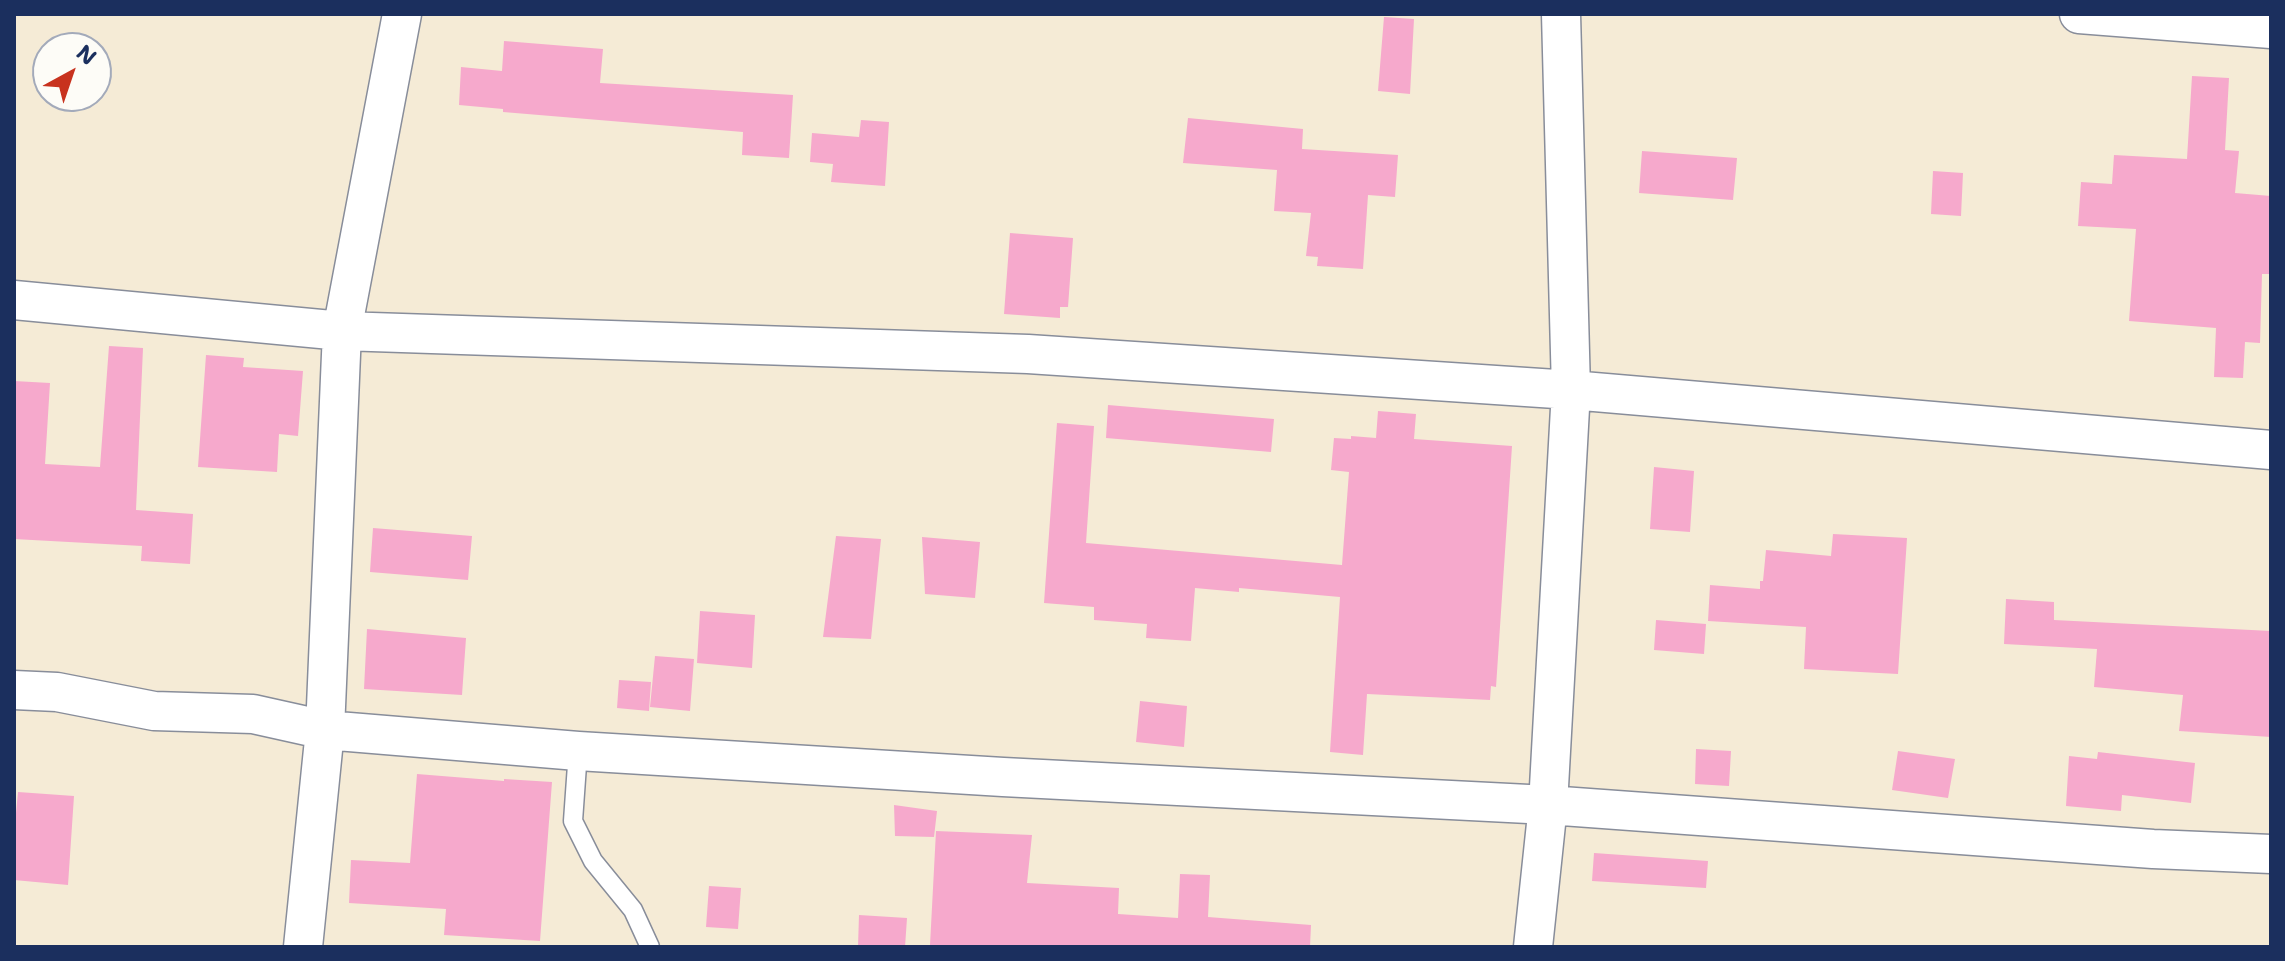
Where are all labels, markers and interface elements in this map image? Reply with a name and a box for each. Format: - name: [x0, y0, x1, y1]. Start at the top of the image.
- north arrow: [32, 32, 112, 112]
- text: N: [70, 38, 102, 71]

